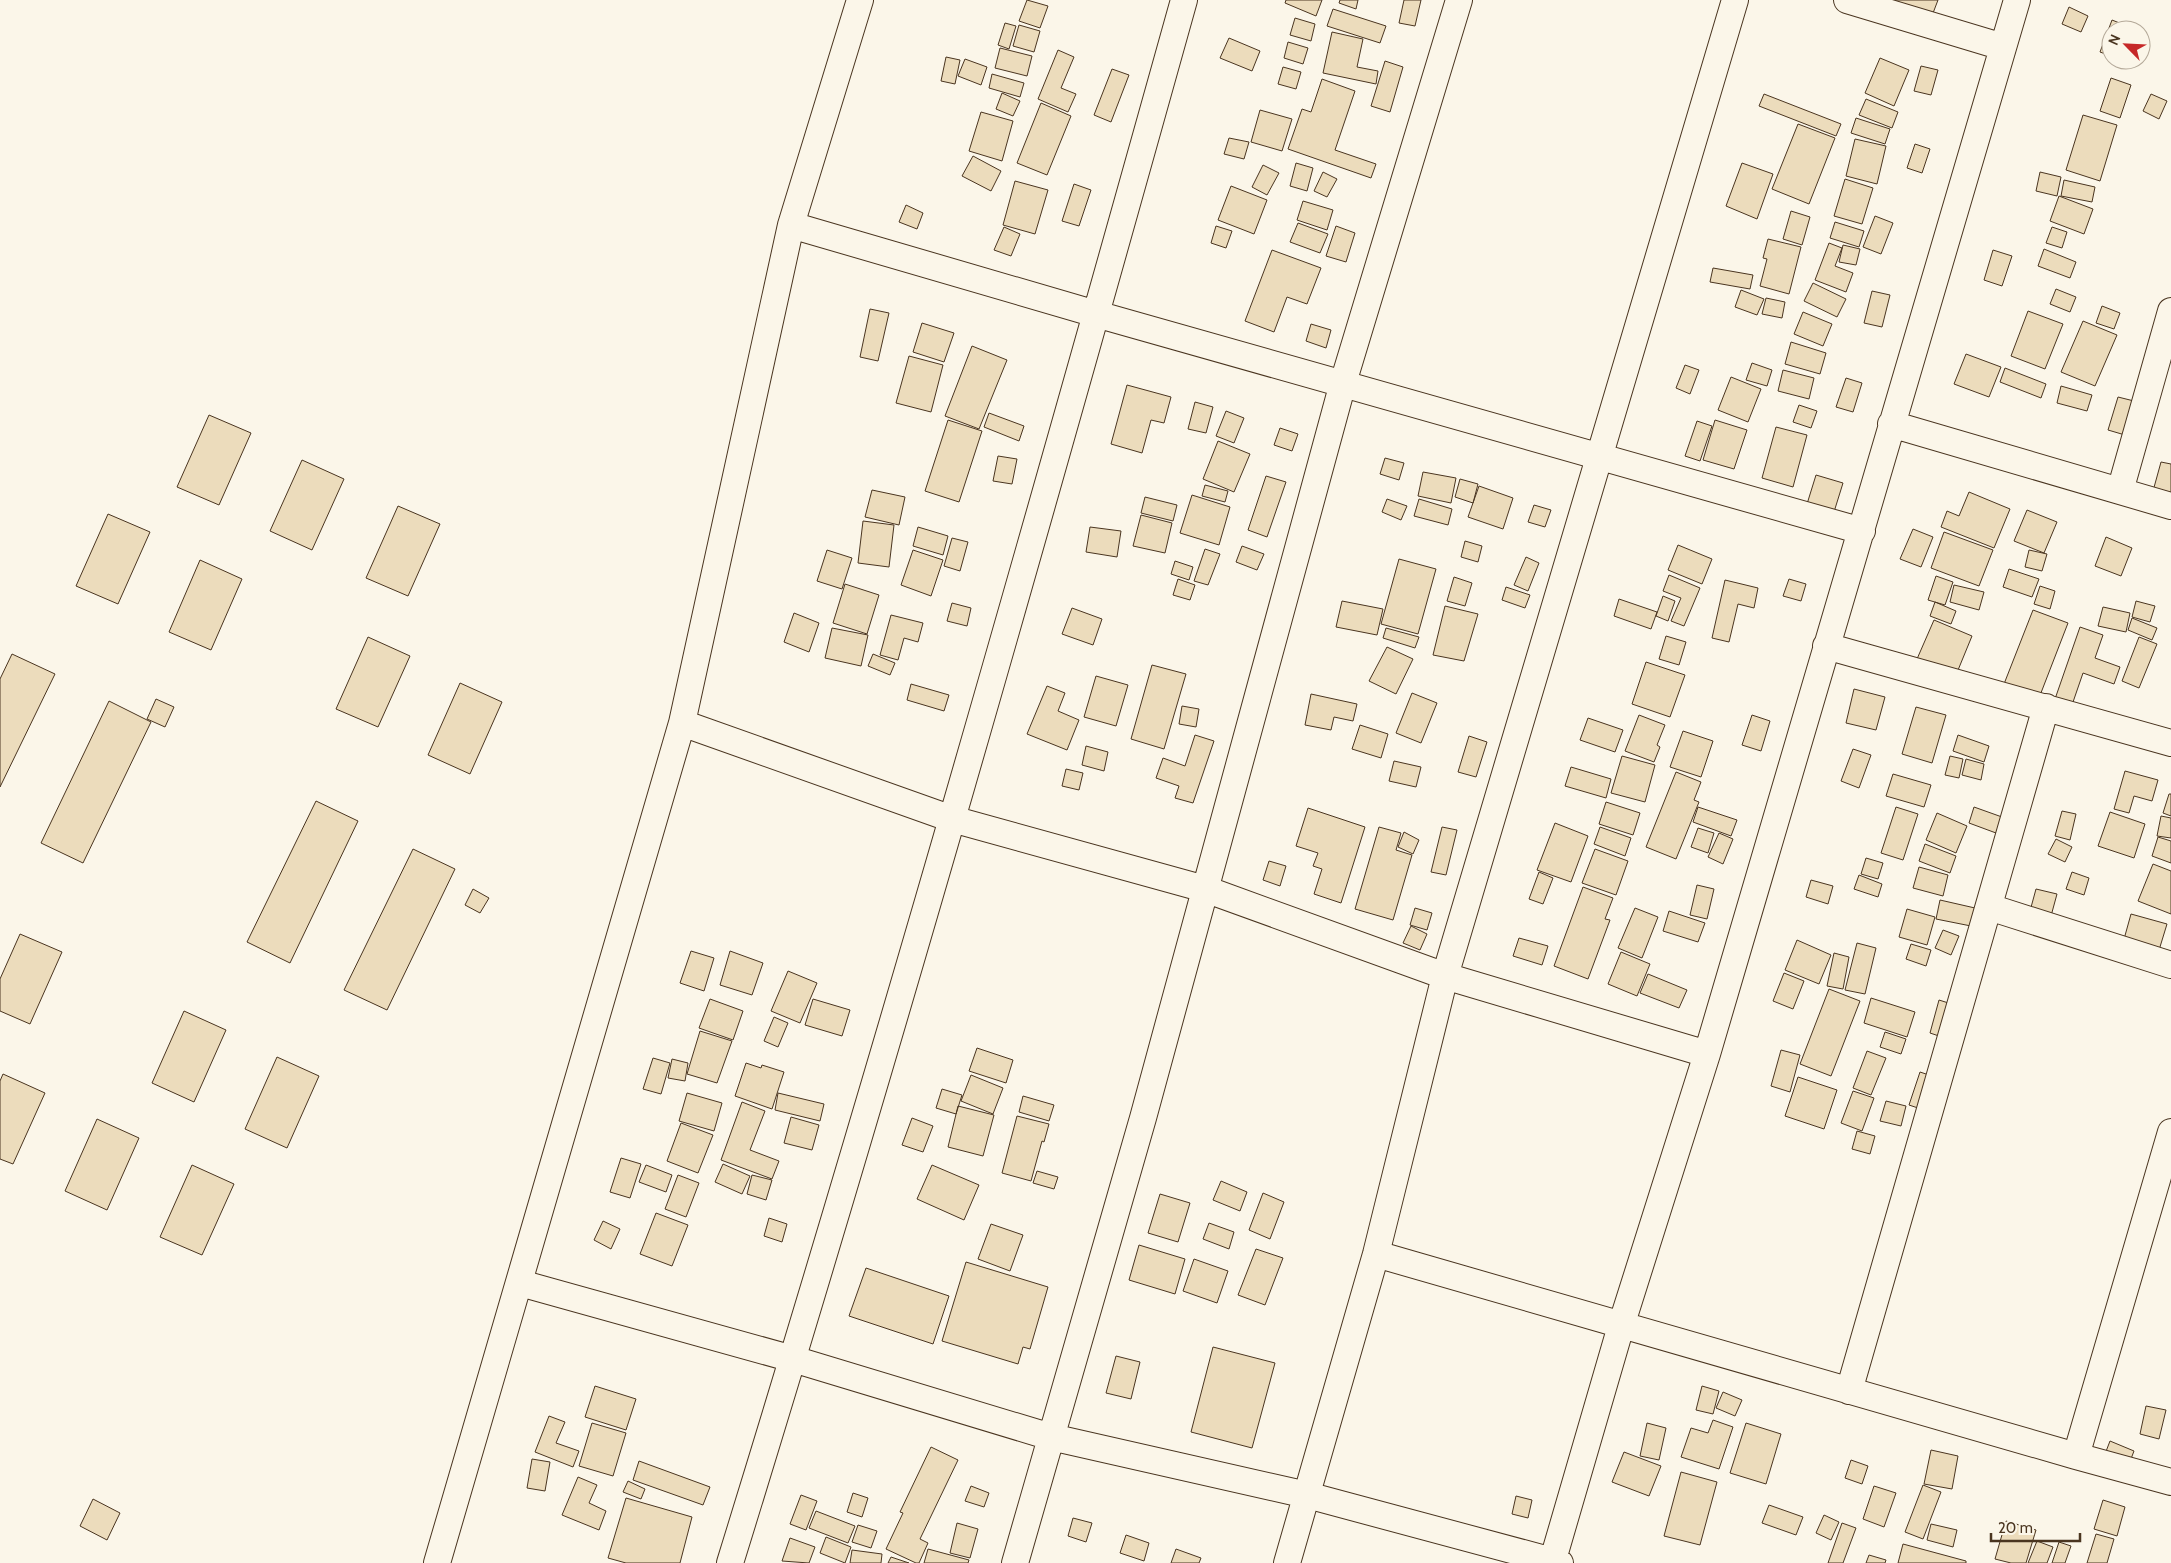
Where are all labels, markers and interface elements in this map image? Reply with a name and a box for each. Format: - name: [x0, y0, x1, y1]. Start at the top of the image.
- north arrow: [2101, 20, 2151, 70]
- text: N: [2104, 32, 2124, 48]
- scale bar: [1991, 1510, 2080, 1542]
- text: 20 m: [1998, 1519, 2033, 1537]

